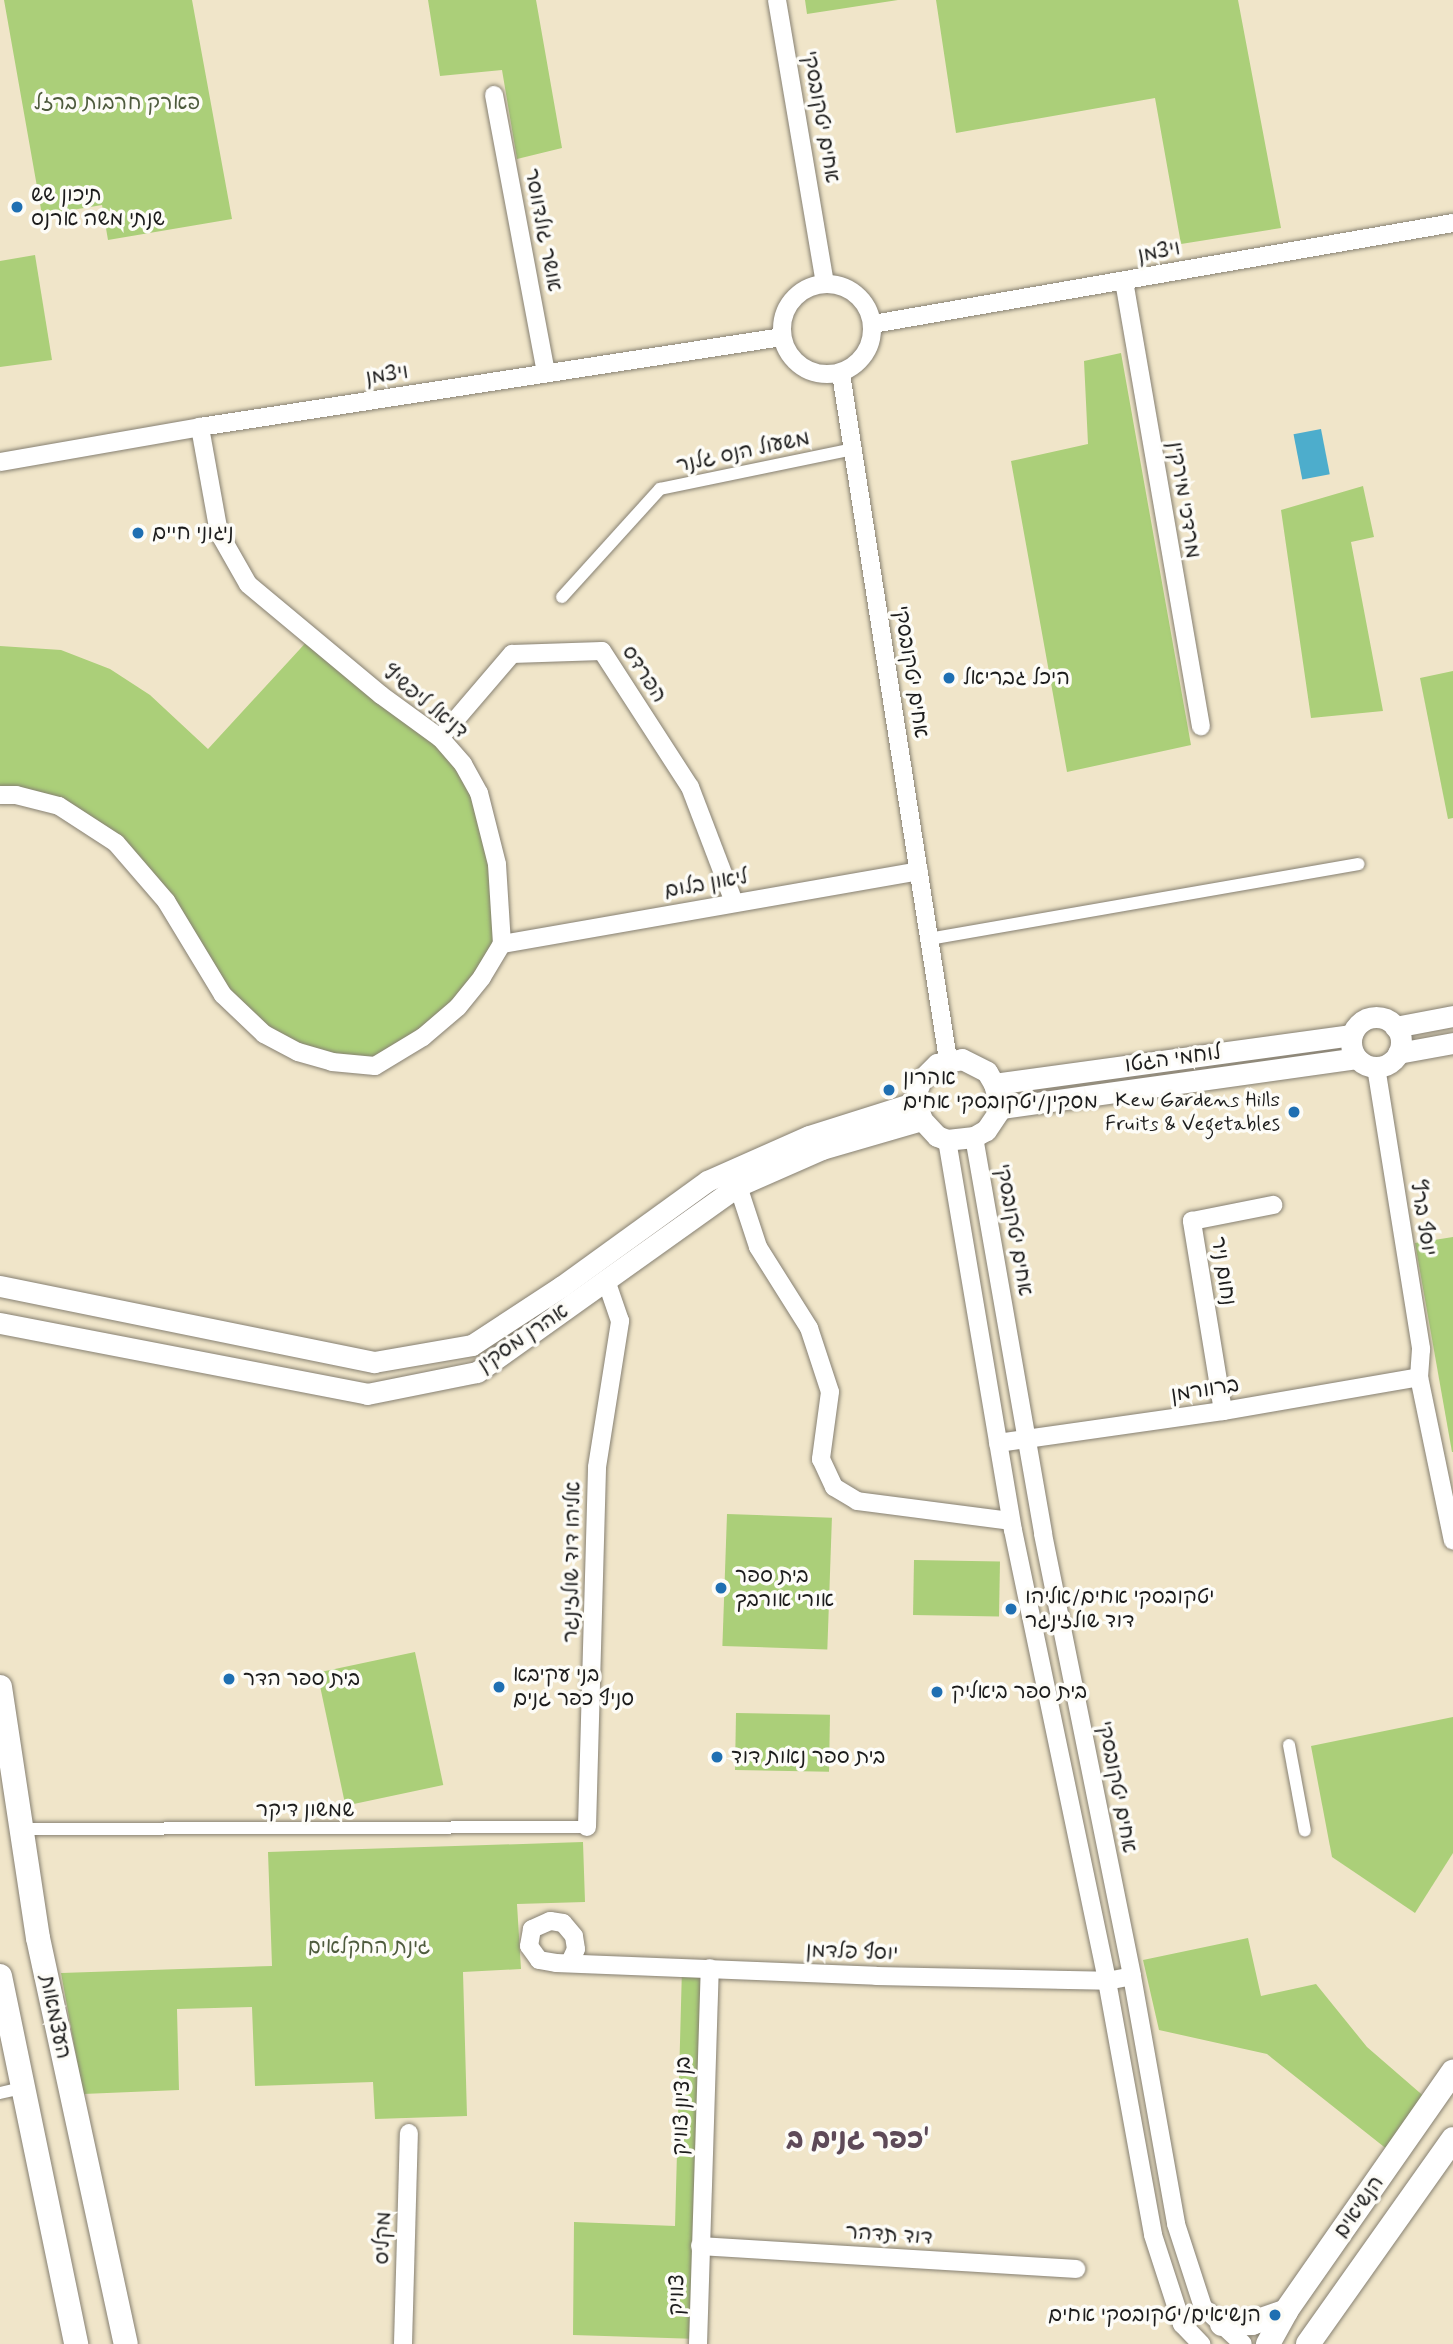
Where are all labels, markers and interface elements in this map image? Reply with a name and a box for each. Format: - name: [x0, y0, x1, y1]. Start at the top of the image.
- street label: אחים יטקובסקי: [797, 49, 845, 185]
- park label: פארק חרבות ברזל: [34, 90, 200, 116]
- street label: אושר גולדווסר: [519, 166, 567, 294]
- place label: תיכון שש שנתי משה ארנס: [31, 182, 165, 232]
- marker: תיכון שש שנתי משה ארנס: [9, 199, 25, 215]
- street label: ויצמן: [1136, 236, 1182, 268]
- street label: ויצמן: [364, 359, 410, 391]
- street label: משעול הנס גלנר: [674, 426, 812, 478]
- street label: מרדכי מירקין: [1162, 440, 1206, 560]
- place label: ניגוני חיים: [152, 520, 234, 546]
- marker: ניגוני חיים: [130, 525, 146, 541]
- street label: אחים יטקובסקי: [888, 604, 934, 740]
- street label: הפרדס: [616, 641, 672, 707]
- street label: דניאל ליפשיץ: [377, 660, 473, 744]
- place label: היכל גבריאל: [963, 665, 1070, 691]
- marker: היכל גבריאל: [941, 670, 957, 686]
- street label: ליאון בלום: [662, 864, 750, 904]
- street label: לוחמי הגטו: [1123, 1040, 1223, 1078]
- place label: אהרון מסקין/יטקובסקי אחים: [903, 1065, 1098, 1115]
- marker: אהרון מסקין/יטקובסקי אחים: [881, 1082, 897, 1098]
- place label: Kew Gardens Hills Fruits & Vegetables: [1105, 1087, 1280, 1137]
- marker: Kew Gardens Hills Fruits & Vegetables: [1286, 1104, 1302, 1120]
- street label: אחים יטקובסקי: [990, 1162, 1038, 1298]
- street label: יוסף ברץ: [1405, 1178, 1441, 1258]
- street label: נחום ניר: [1205, 1235, 1241, 1307]
- street label: אהרן מסקין: [473, 1298, 573, 1378]
- street label: ברוורמן: [1169, 1372, 1241, 1408]
- street label: אליהו דוד שולזינגר: [558, 1481, 586, 1643]
- place label: בית ספר אורי אורבך: [735, 1563, 834, 1613]
- marker: בית ספר אורי אורבך: [713, 1580, 729, 1596]
- place label: יטקובסקי אחים/אליהו דוד שולזינגר: [1025, 1584, 1214, 1634]
- marker: יטקובסקי אחים/אליהו דוד שולזינגר: [1003, 1601, 1019, 1617]
- place label: בני עקיבא סניף כפר גנים: [513, 1662, 634, 1712]
- place label: בית ספר הדר: [243, 1666, 360, 1692]
- marker: בית ספר הדר: [221, 1671, 237, 1687]
- marker: בני עקיבא סניף כפר גנים: [491, 1679, 507, 1695]
- place label: בית ספר ביאליק: [951, 1679, 1087, 1705]
- marker: בית ספר ביאליק: [929, 1684, 945, 1700]
- street label: אחים יטקובסקי: [1092, 1719, 1142, 1855]
- place label: בית ספר נאות דוד: [731, 1744, 885, 1770]
- marker: בית ספר נאות דוד: [709, 1749, 725, 1765]
- street label: שמשון דיקר: [256, 1797, 354, 1823]
- park label: גינת החקלאים: [308, 1934, 430, 1960]
- street label: יוסף פלדמן: [805, 1938, 899, 1966]
- street label: העצמאות: [34, 1973, 76, 2061]
- street label: בן ציון צוויק: [668, 2056, 696, 2156]
- district label: כפר גנים ב': [786, 2124, 930, 2158]
- street label: הנשיאים: [1329, 2171, 1389, 2243]
- street label: מקליס: [369, 2211, 397, 2265]
- street label: דוד תדהר: [845, 2219, 933, 2251]
- street label: צוויק: [664, 2274, 690, 2316]
- place label: הנשיאים/יטקובסקי אחים: [1048, 2302, 1261, 2328]
- marker: הנשיאים/יטקובסקי אחים: [1267, 2307, 1283, 2323]

